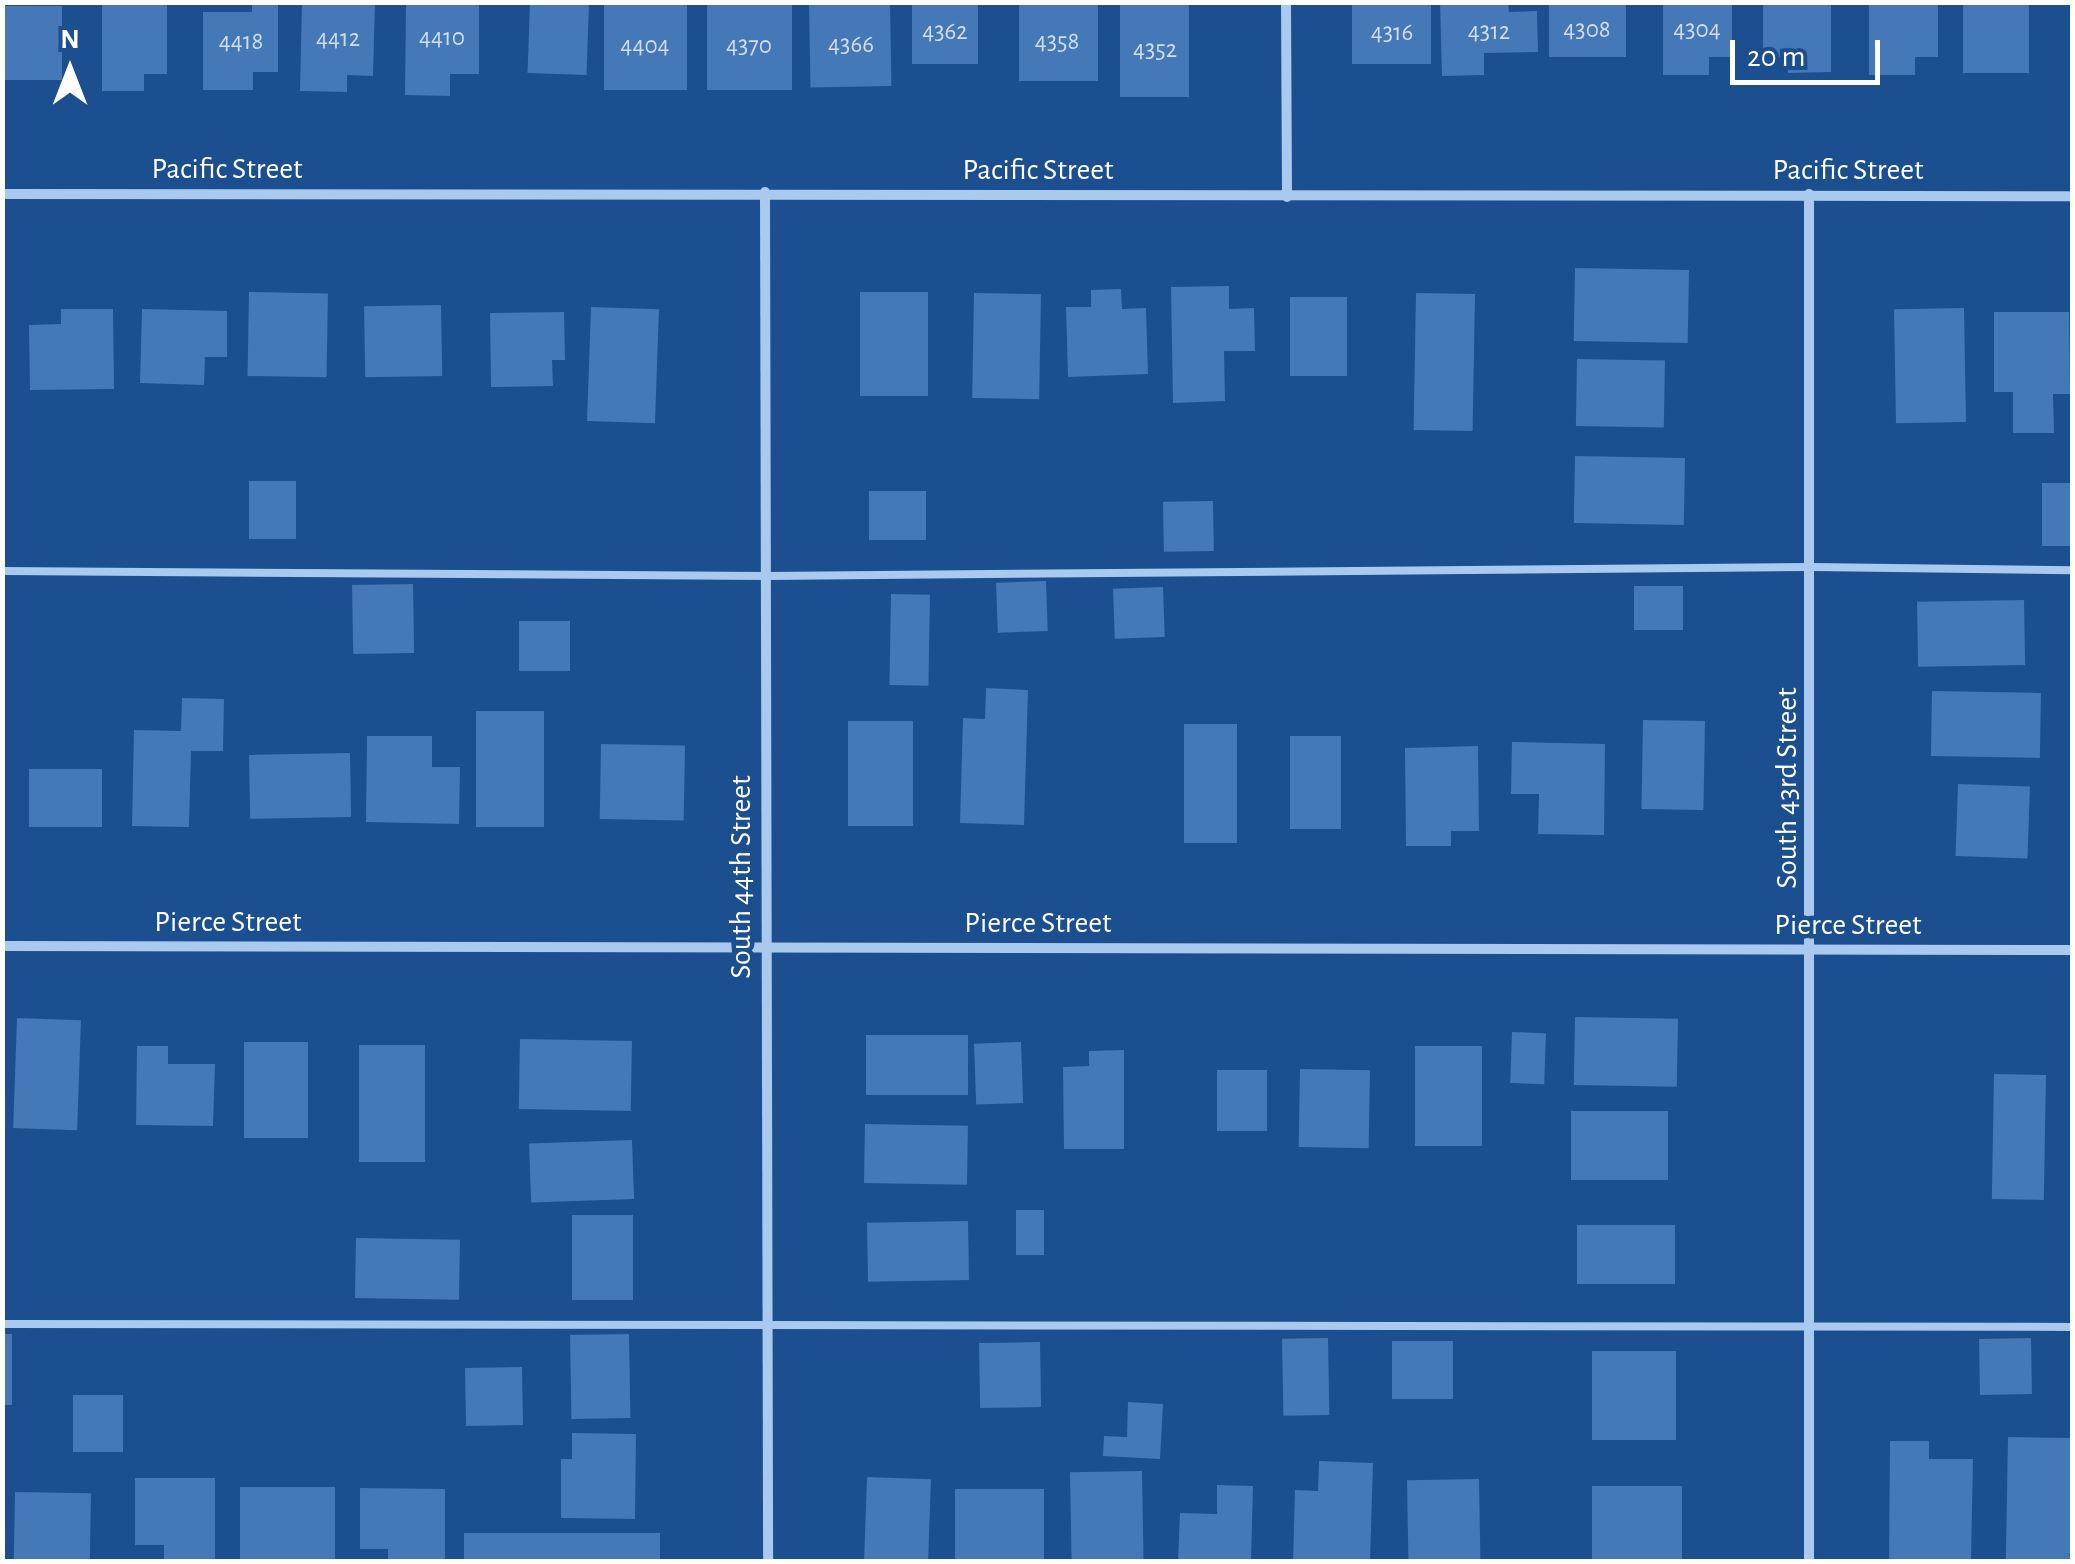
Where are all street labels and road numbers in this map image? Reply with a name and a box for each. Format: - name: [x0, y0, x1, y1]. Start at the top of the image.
- street label: Pacific Street: [151, 151, 303, 187]
- street label: Pacific Street: [962, 152, 1114, 188]
- street label: Pacific Street: [1772, 152, 1924, 188]
- street label: South 43rd Street: [1769, 687, 1805, 889]
- street label: South 44th Street: [723, 775, 759, 979]
- street label: Pierce Street: [154, 904, 302, 940]
- street label: Pierce Street: [964, 905, 1112, 941]
- street label: Pierce Street: [1774, 907, 1922, 943]

